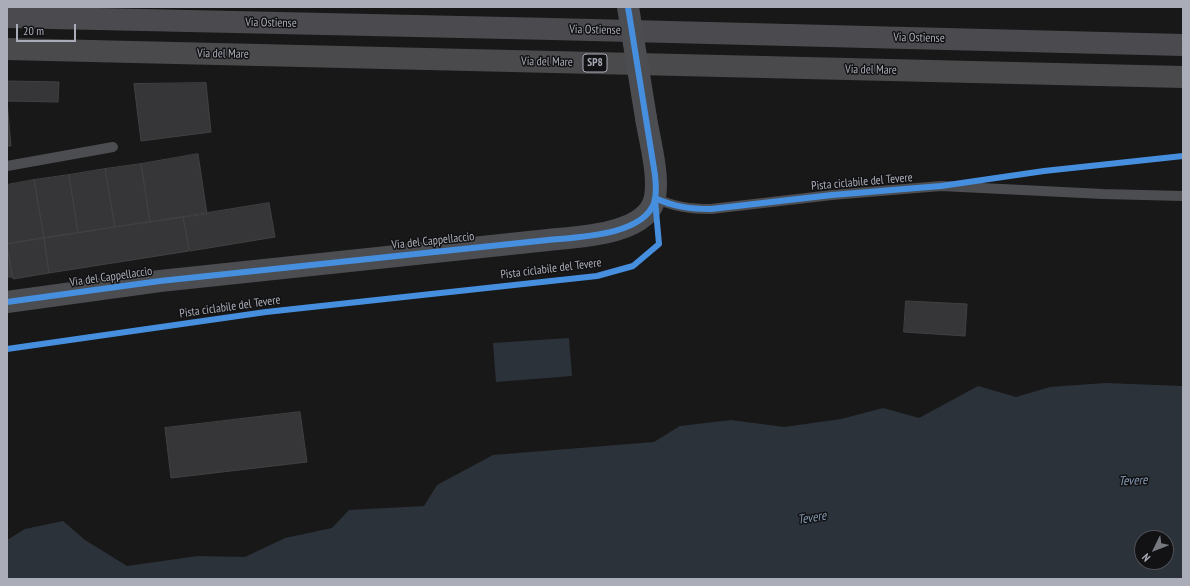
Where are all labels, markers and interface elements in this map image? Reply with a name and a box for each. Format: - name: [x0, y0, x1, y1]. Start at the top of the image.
- street label: Via Ostiense: [245, 15, 297, 31]
- scale bar: [18, 16, 78, 42]
- street label: Via Ostiense: [569, 22, 621, 38]
- text: 20 m: [23, 23, 44, 38]
- street label: Via Ostiense: [893, 30, 945, 46]
- street label: Via del Mare: [197, 46, 249, 62]
- street label: Via del Mare: [521, 54, 573, 70]
- road number: SP8: [583, 54, 607, 72]
- street label: Via del Mare: [845, 62, 897, 78]
- street label: Pista ciclabile del Tevere: [811, 170, 913, 194]
- street label: Via del Cappellaccio: [391, 229, 475, 253]
- street label: Pista ciclabile del Tevere: [500, 256, 602, 282]
- street label: Via del Cappellaccio: [69, 264, 153, 290]
- street label: Pista ciclabile del Tevere: [179, 293, 281, 321]
- water label: Tevere: [1118, 472, 1148, 490]
- water label: Tevere: [796, 508, 828, 528]
- north arrow: [1134, 530, 1174, 570]
- text: N: [1139, 551, 1153, 564]

